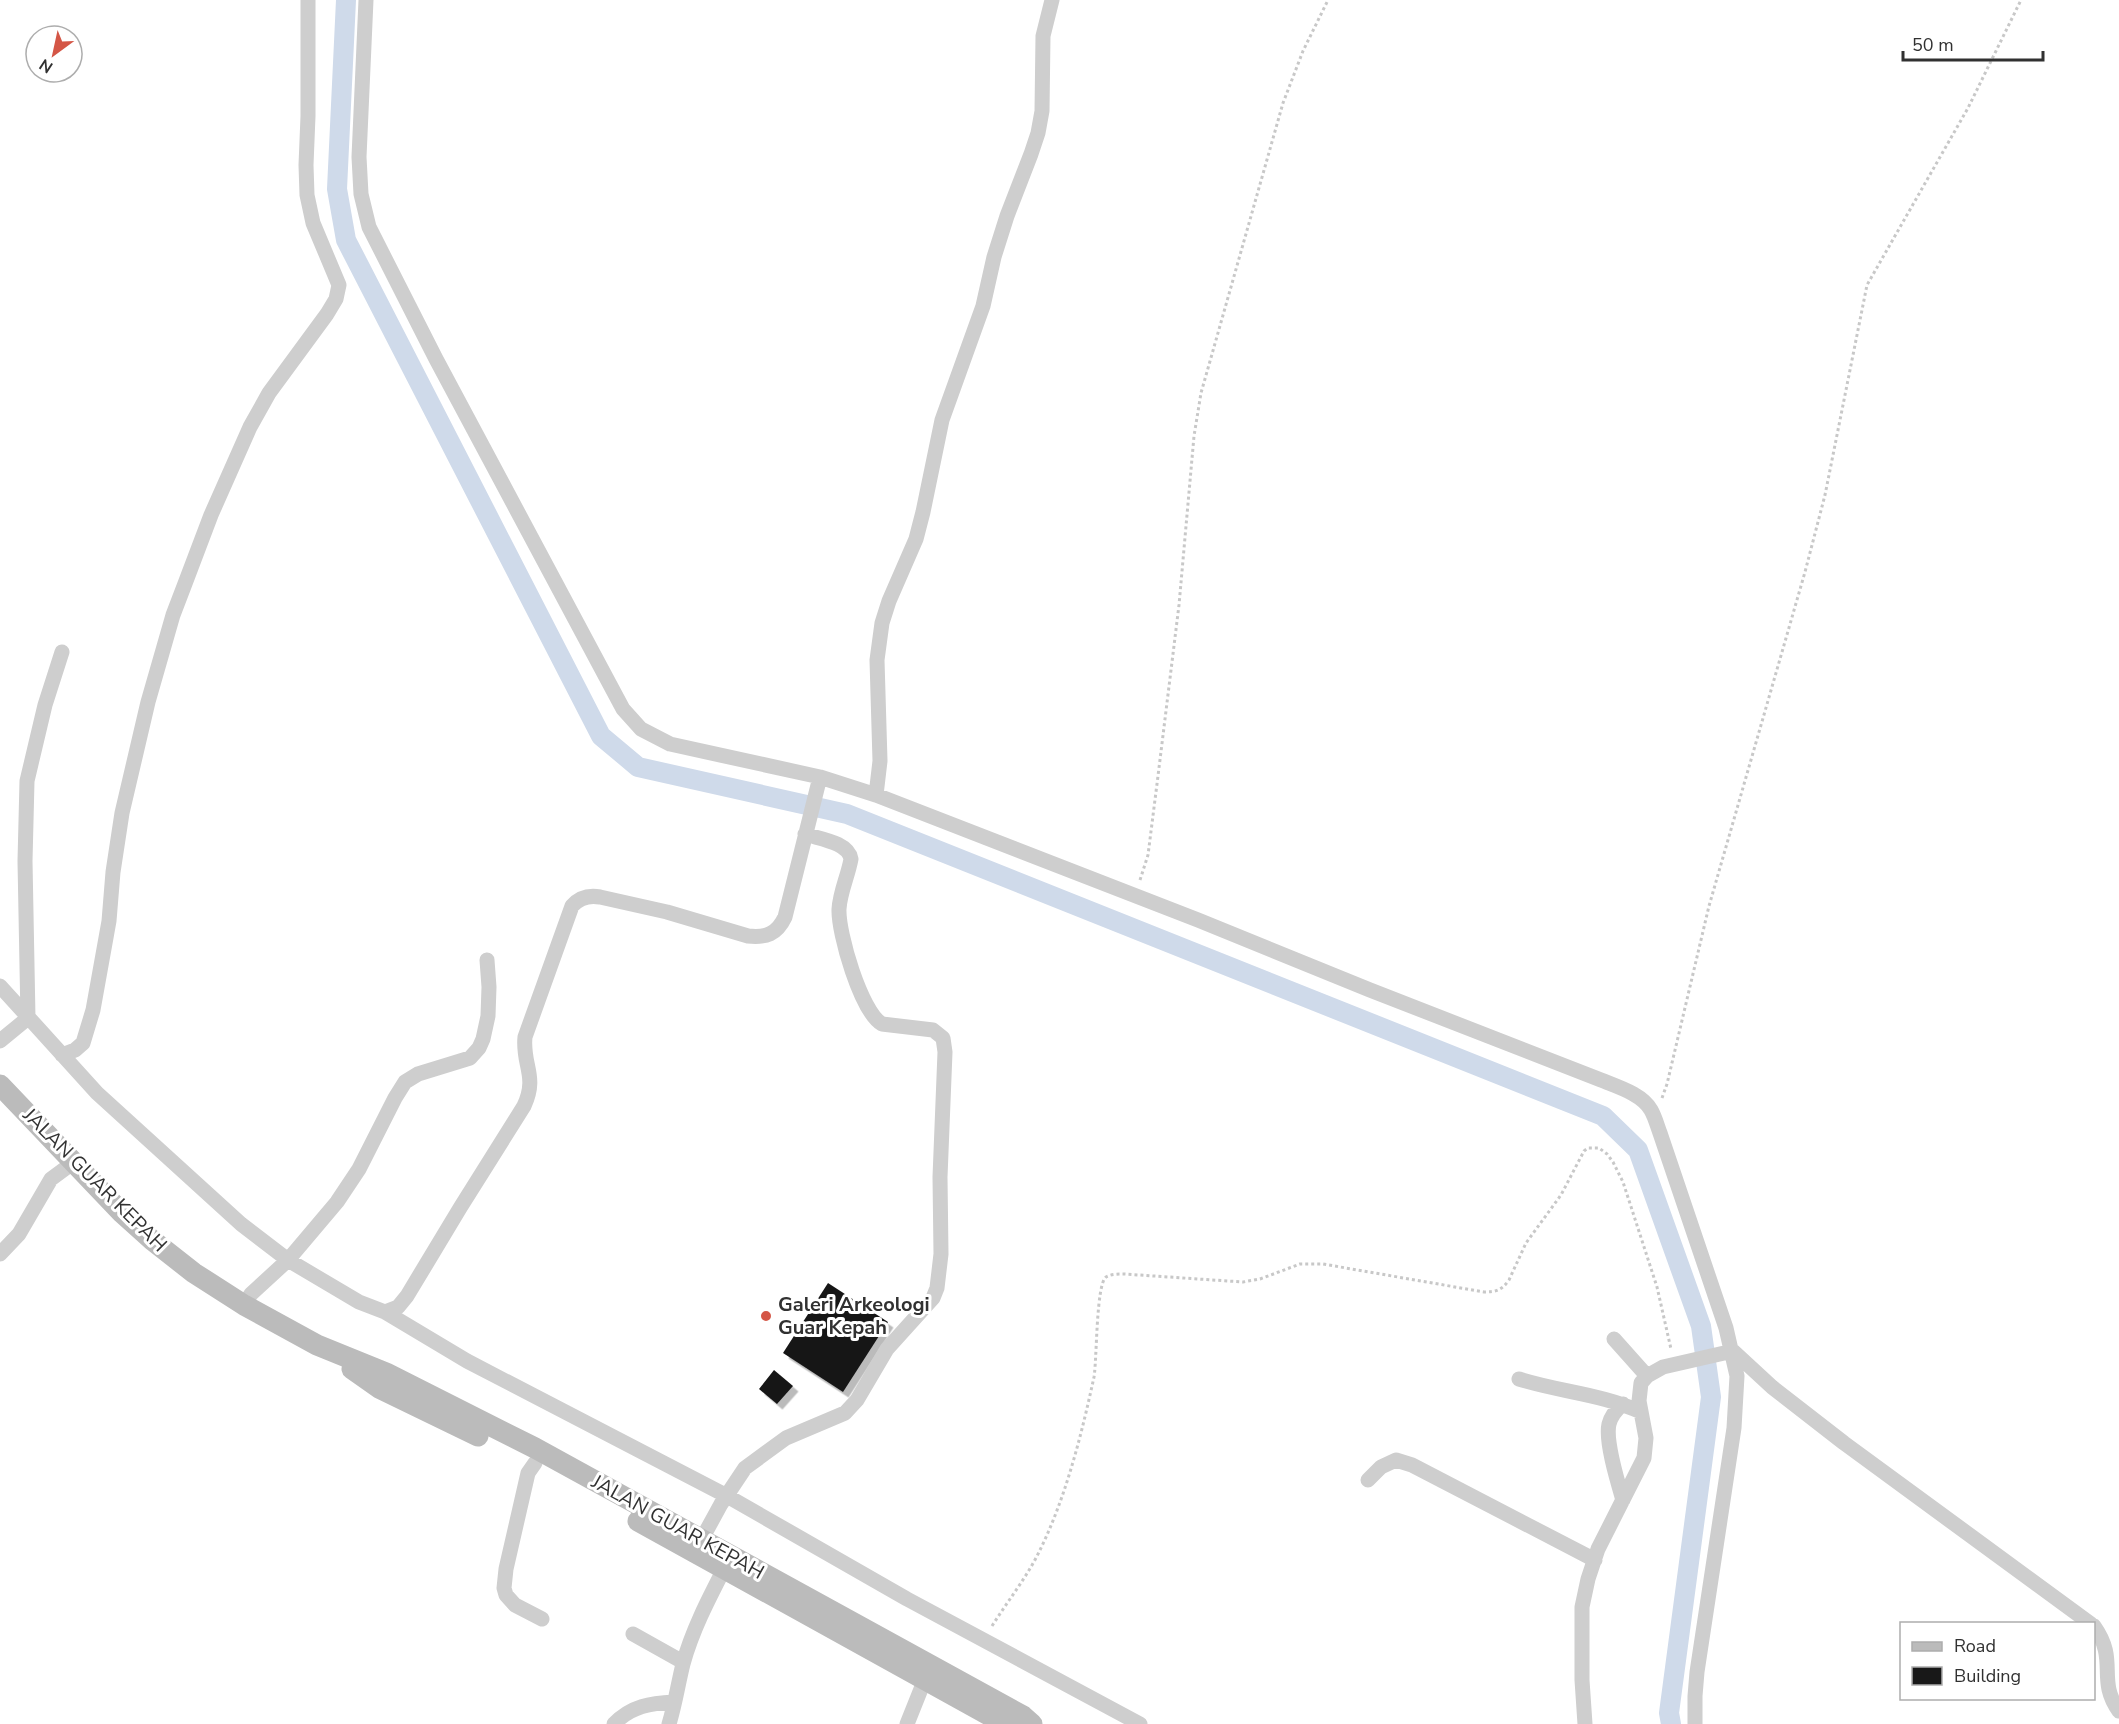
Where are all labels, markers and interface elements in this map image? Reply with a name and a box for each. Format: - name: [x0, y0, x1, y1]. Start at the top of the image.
- north arrow: [24, 24, 84, 84]
- scale bar: [1903, 24, 2042, 62]
- text: 50 m: [1912, 33, 1954, 57]
- text: N: [35, 53, 57, 78]
- street label: JALAN GUAR KEPAH: [16, 1101, 173, 1258]
- place label: Galeri Arkeologi Guar Kepah: [778, 1291, 930, 1341]
- marker: Galeri Arkeologi Guar Kepah: [759, 1309, 773, 1323]
- street label: JALAN GUAR KEPAH: [586, 1468, 769, 1586]
- legend: [1900, 1622, 2095, 1700]
- text: Road: [1954, 1634, 1996, 1658]
- text: Building: [1954, 1664, 2021, 1688]

